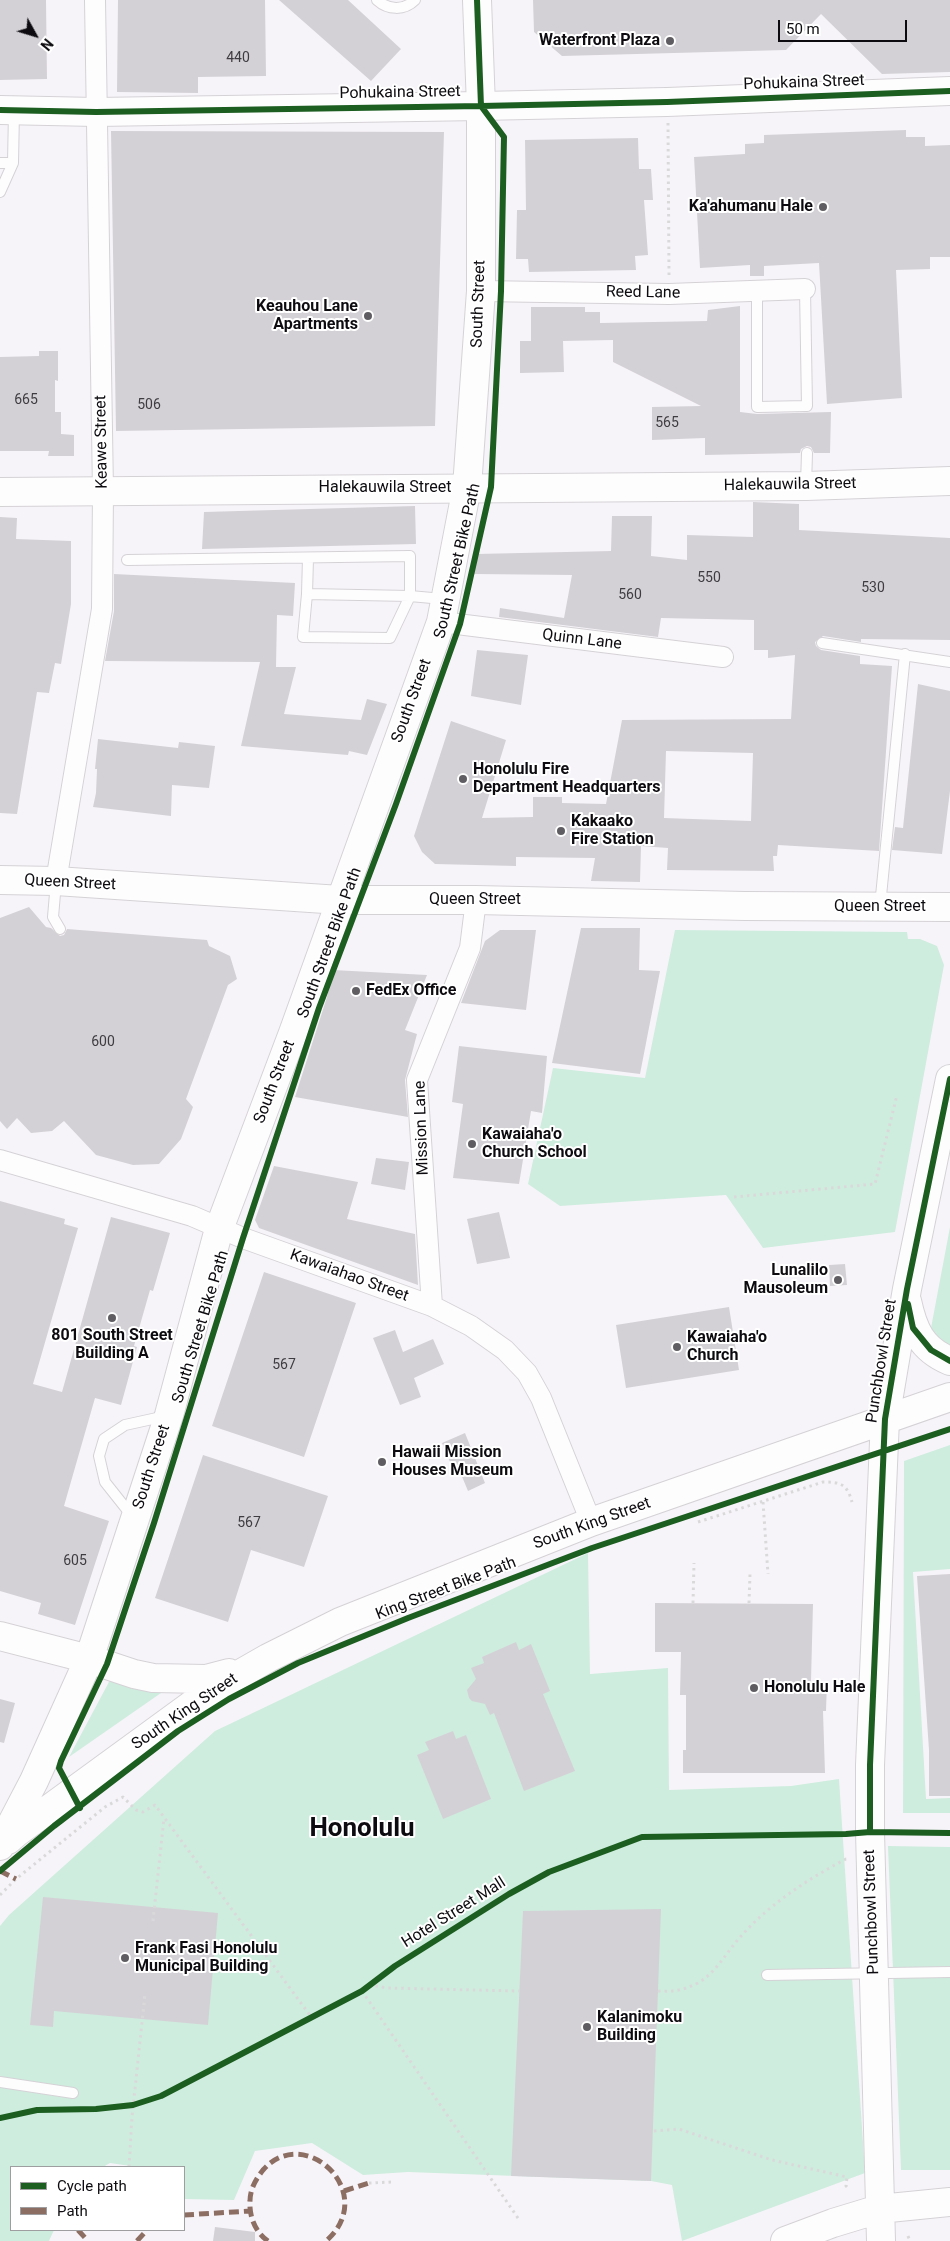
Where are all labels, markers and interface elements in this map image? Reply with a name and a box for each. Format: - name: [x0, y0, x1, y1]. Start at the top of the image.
- north arrow: [10, 10, 60, 60]
- scale bar: [780, 10, 909, 42]
- text: 50 m: [786, 20, 820, 38]
- place label: Waterfront Plaza: [539, 31, 660, 51]
- marker: Waterfront Plaza: [664, 35, 676, 47]
- text: N: [37, 36, 56, 53]
- house number: 440: [226, 50, 250, 66]
- street label: Pohukaina Street: [743, 71, 865, 95]
- street label: Pohukaina Street: [339, 82, 461, 104]
- place label: Ka'ahumanu Hale: [689, 197, 813, 217]
- marker: Ka'ahumanu Hale: [817, 201, 829, 213]
- street label: South Street: [468, 260, 490, 348]
- street label: Reed Lane: [606, 283, 680, 303]
- place label: Keauhou Lane Apartments: [256, 297, 358, 335]
- marker: Keauhou Lane Apartments: [362, 310, 374, 322]
- house number: 665: [14, 392, 38, 408]
- street label: Keawe Street: [92, 395, 112, 489]
- house number: 506: [137, 397, 161, 413]
- house number: 565: [655, 415, 679, 431]
- street label: Halekauwila Street: [723, 474, 857, 496]
- street label: Halekauwila Street: [319, 478, 451, 498]
- street label: South Street Bike Path: [431, 482, 485, 640]
- house number: 550: [697, 570, 721, 586]
- house number: 530: [861, 580, 885, 596]
- house number: 560: [618, 587, 642, 603]
- street label: Quinn Lane: [541, 626, 623, 654]
- street label: South Street: [388, 657, 436, 745]
- place label: Honolulu Fire Department Headquarters: [473, 760, 661, 798]
- marker: Honolulu Fire Department Headquarters: [457, 773, 469, 785]
- place label: Kakaako Fire Station: [571, 812, 654, 850]
- marker: Kakaako Fire Station: [555, 825, 567, 837]
- street label: South Street Bike Path: [294, 865, 366, 1021]
- street label: Queen Street: [24, 871, 116, 895]
- street label: Queen Street: [429, 890, 521, 910]
- street label: Queen Street: [834, 897, 926, 917]
- place label: FedEx Office: [366, 981, 456, 1001]
- marker: FedEx Office: [350, 985, 362, 997]
- house number: 600: [91, 1034, 115, 1050]
- street label: South Street: [250, 1038, 300, 1126]
- street label: Mission Lane: [411, 1080, 433, 1176]
- place label: Kawaiaha'o Church School: [482, 1125, 587, 1163]
- marker: Kawaiaha'o Church School: [466, 1138, 478, 1150]
- street label: Kawaiahao Street: [287, 1246, 411, 1306]
- street label: South Street Bike Path: [169, 1248, 233, 1406]
- place label: Lunalilo Mausoleum: [744, 1261, 828, 1299]
- marker: Lunalilo Mausoleum: [832, 1274, 844, 1286]
- street label: Punchbowl Street: [863, 1298, 901, 1424]
- marker: 801 South Street Building A: [106, 1312, 118, 1324]
- place label: 801 South Street Building A: [51, 1326, 173, 1364]
- place label: Kawaiaha'o Church: [687, 1328, 767, 1366]
- marker: Kawaiaha'o Church: [671, 1341, 683, 1353]
- house number: 567: [272, 1357, 296, 1373]
- street label: South Street: [129, 1422, 175, 1512]
- place label: Hawaii Mission Houses Museum: [392, 1443, 513, 1481]
- marker: Hawaii Mission Houses Museum: [376, 1456, 388, 1468]
- street label: South King Street: [531, 1494, 653, 1554]
- house number: 567: [237, 1515, 261, 1531]
- house number: 605: [63, 1553, 87, 1569]
- street label: King Street Bike Path: [373, 1553, 519, 1625]
- street label: South King Street: [128, 1670, 242, 1754]
- place label: Honolulu Hale: [764, 1678, 865, 1698]
- marker: Honolulu Hale: [748, 1682, 760, 1694]
- district label: Honolulu: [309, 1813, 415, 1845]
- street label: Punchbowl Street: [860, 1849, 884, 1975]
- street label: Hotel Street Mall: [399, 1873, 509, 1953]
- place label: Frank Fasi Honolulu Municipal Building: [135, 1939, 277, 1977]
- marker: Frank Fasi Honolulu Municipal Building: [119, 1952, 131, 1964]
- place label: Kalanimoku Building: [597, 2008, 682, 2046]
- marker: Kalanimoku Building: [581, 2021, 593, 2033]
- legend: [10, 2166, 185, 2231]
- text: Cycle path: [57, 2177, 127, 2195]
- text: Path: [57, 2202, 88, 2220]

